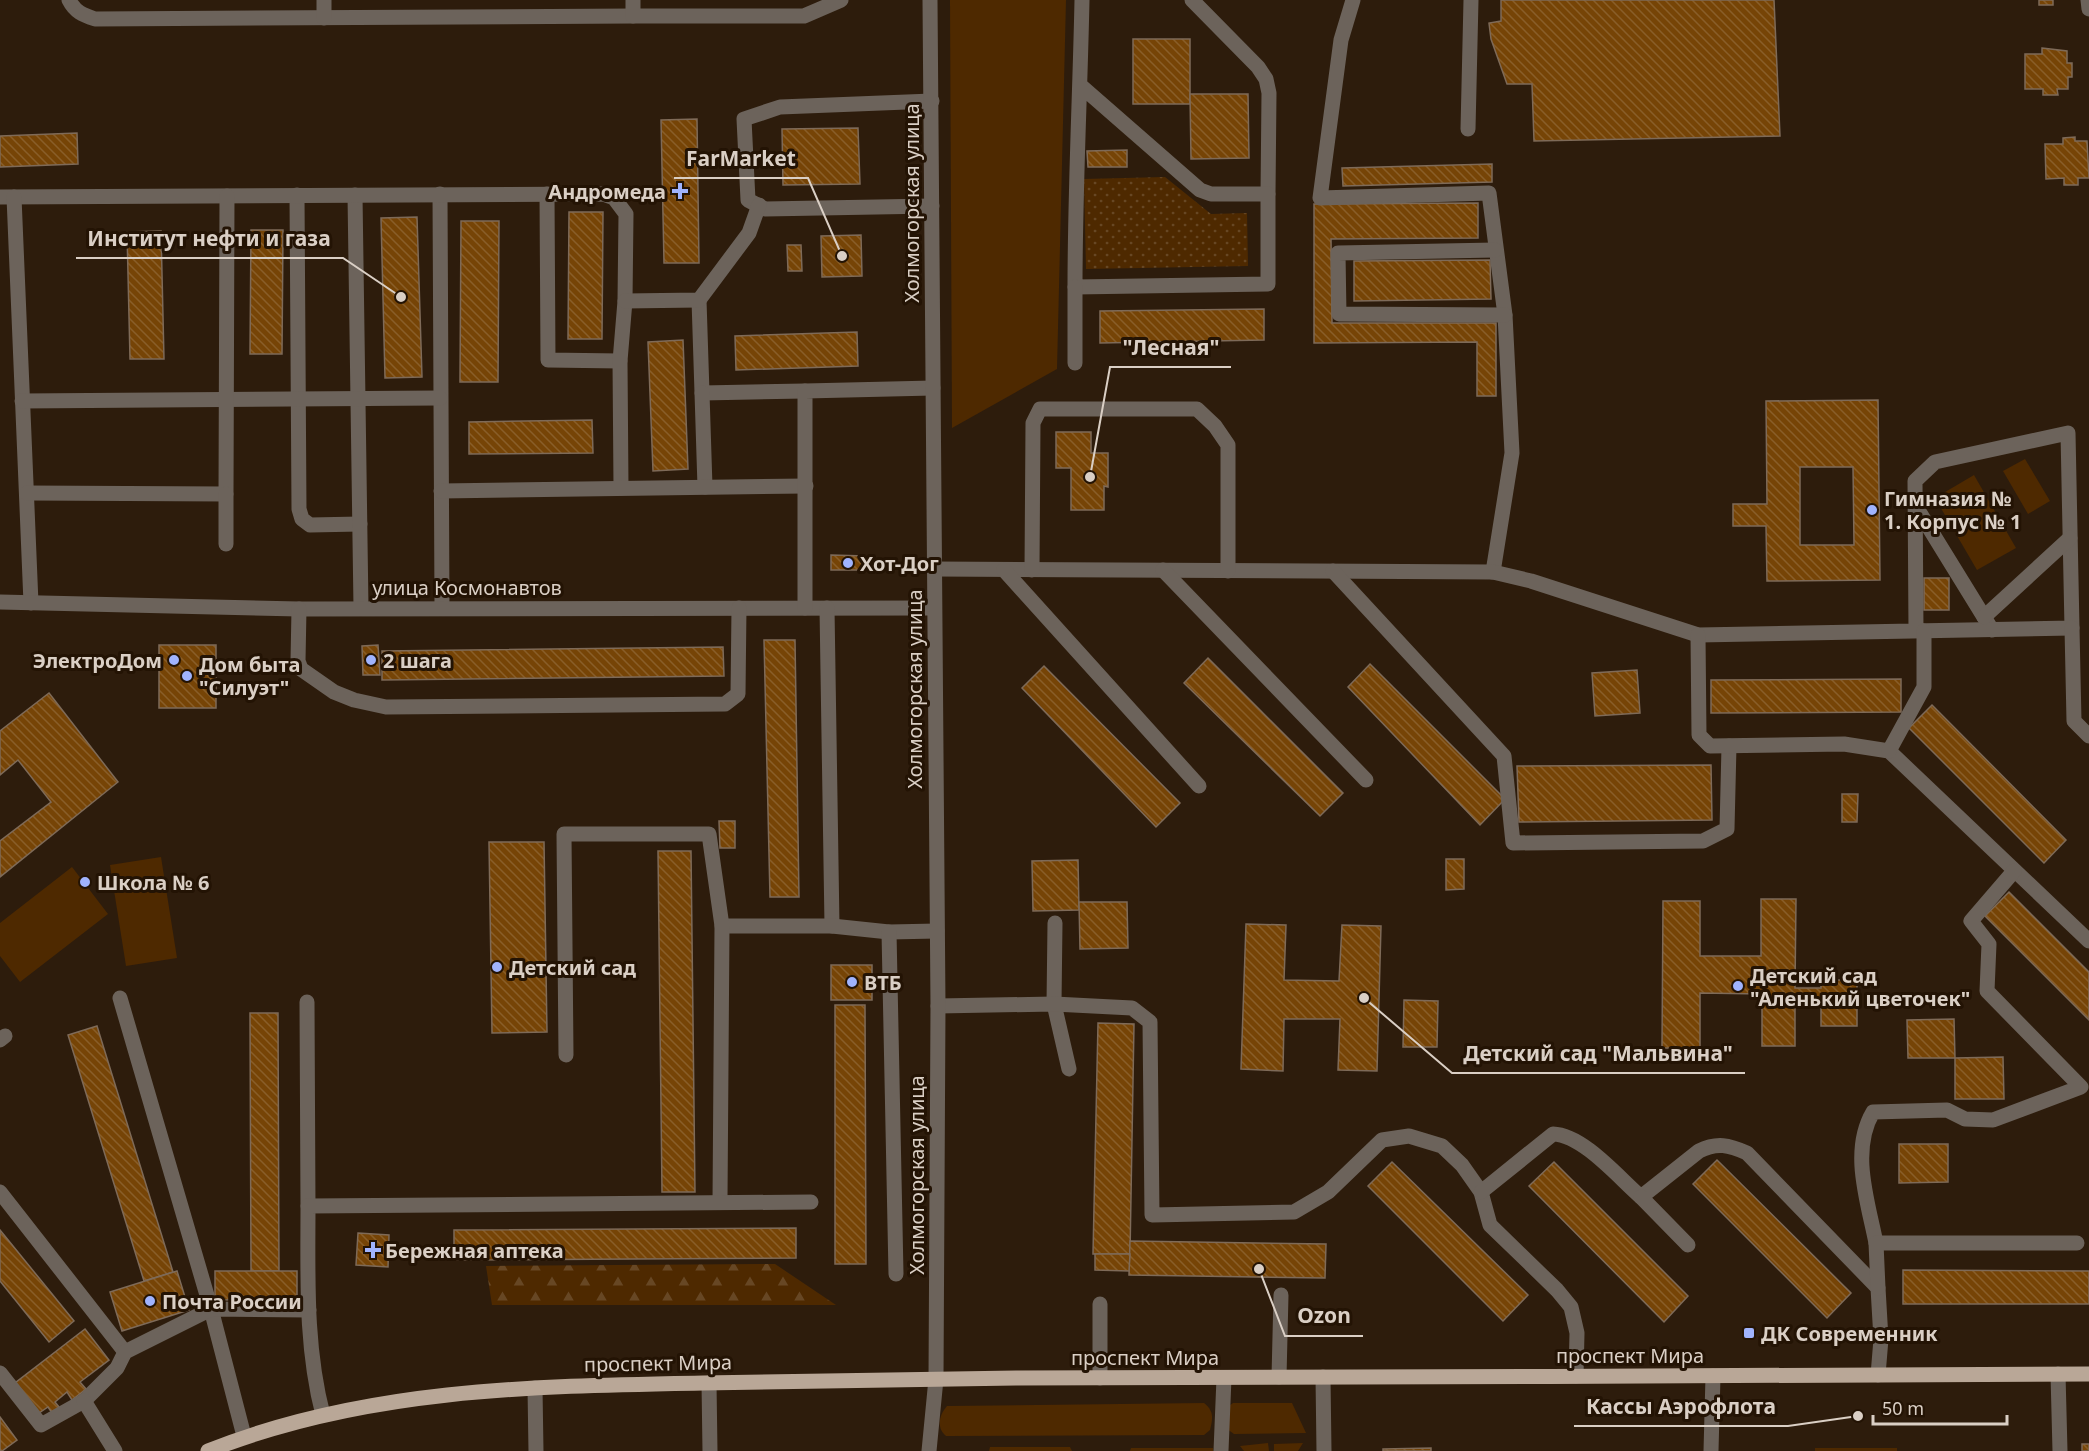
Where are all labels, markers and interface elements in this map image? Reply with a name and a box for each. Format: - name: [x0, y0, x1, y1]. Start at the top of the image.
- street label: Холмогорская улица: [898, 103, 925, 303]
- callout: FarMarket: [674, 139, 808, 178]
- text: FarMarket: [686, 144, 796, 172]
- place label: Андромеда: [548, 178, 666, 205]
- marker: Андромеда: [671, 182, 689, 200]
- callout: Институт нефти и газа: [76, 219, 343, 258]
- text: Институт нефти и газа: [87, 224, 331, 252]
- callout: "Лесная": [1110, 328, 1231, 367]
- text: "Лесная": [1122, 333, 1220, 361]
- place label: Гимназия № 1. Корпус № 1: [1884, 485, 2022, 535]
- marker: Гимназия № 1. Корпус № 1: [1865, 503, 1879, 517]
- place label: Хот-Дог: [860, 550, 939, 577]
- marker: Хот-Дог: [841, 556, 855, 570]
- street label: улица Космонавтов: [372, 574, 562, 601]
- street label: Холмогорская улица: [901, 589, 928, 789]
- place label: ЭлектроДом: [33, 647, 162, 674]
- place label: 2 шага: [383, 647, 452, 674]
- place label: Дом быта "Силуэт": [199, 651, 300, 701]
- marker: ЭлектроДом: [167, 653, 181, 667]
- marker: 2 шага: [364, 653, 378, 667]
- marker: Дом быта "Силуэт": [180, 669, 194, 683]
- place label: Школа № 6: [97, 869, 209, 896]
- marker: Школа № 6: [78, 875, 92, 889]
- place label: Детский сад: [509, 954, 636, 981]
- marker: Детский сад: [490, 960, 504, 974]
- place label: Детский сад "Аленький цветочек": [1750, 962, 1970, 1012]
- place label: ВТБ: [864, 969, 902, 996]
- marker: ВТБ: [845, 975, 859, 989]
- marker: Детский сад "Аленький цветочек": [1731, 979, 1745, 993]
- callout: Детский сад "Мальвина": [1452, 1034, 1745, 1073]
- text: Детский сад "Мальвина": [1463, 1039, 1733, 1067]
- street label: Холмогорская улица: [903, 1075, 930, 1275]
- place label: Бережная аптека: [385, 1237, 564, 1264]
- marker: Бережная аптека: [366, 1243, 380, 1257]
- place label: Почта России: [162, 1288, 302, 1315]
- marker: Почта России: [143, 1294, 157, 1308]
- callout: Ozon: [1285, 1297, 1363, 1336]
- text: Ozon: [1297, 1301, 1351, 1329]
- place label: ДК Современник: [1761, 1320, 1938, 1347]
- marker: ДК Современник: [1742, 1326, 1756, 1340]
- street label: проспект Мира: [1556, 1342, 1704, 1369]
- street label: проспект Мира: [1071, 1344, 1219, 1371]
- street label: проспект Мира: [584, 1348, 732, 1378]
- callout: Кассы Аэрофлота: [1574, 1387, 1788, 1426]
- scale bar: [1873, 1388, 2006, 1426]
- text: Кассы Аэрофлота: [1586, 1392, 1776, 1420]
- text: 50 m: [1882, 1396, 1924, 1420]

